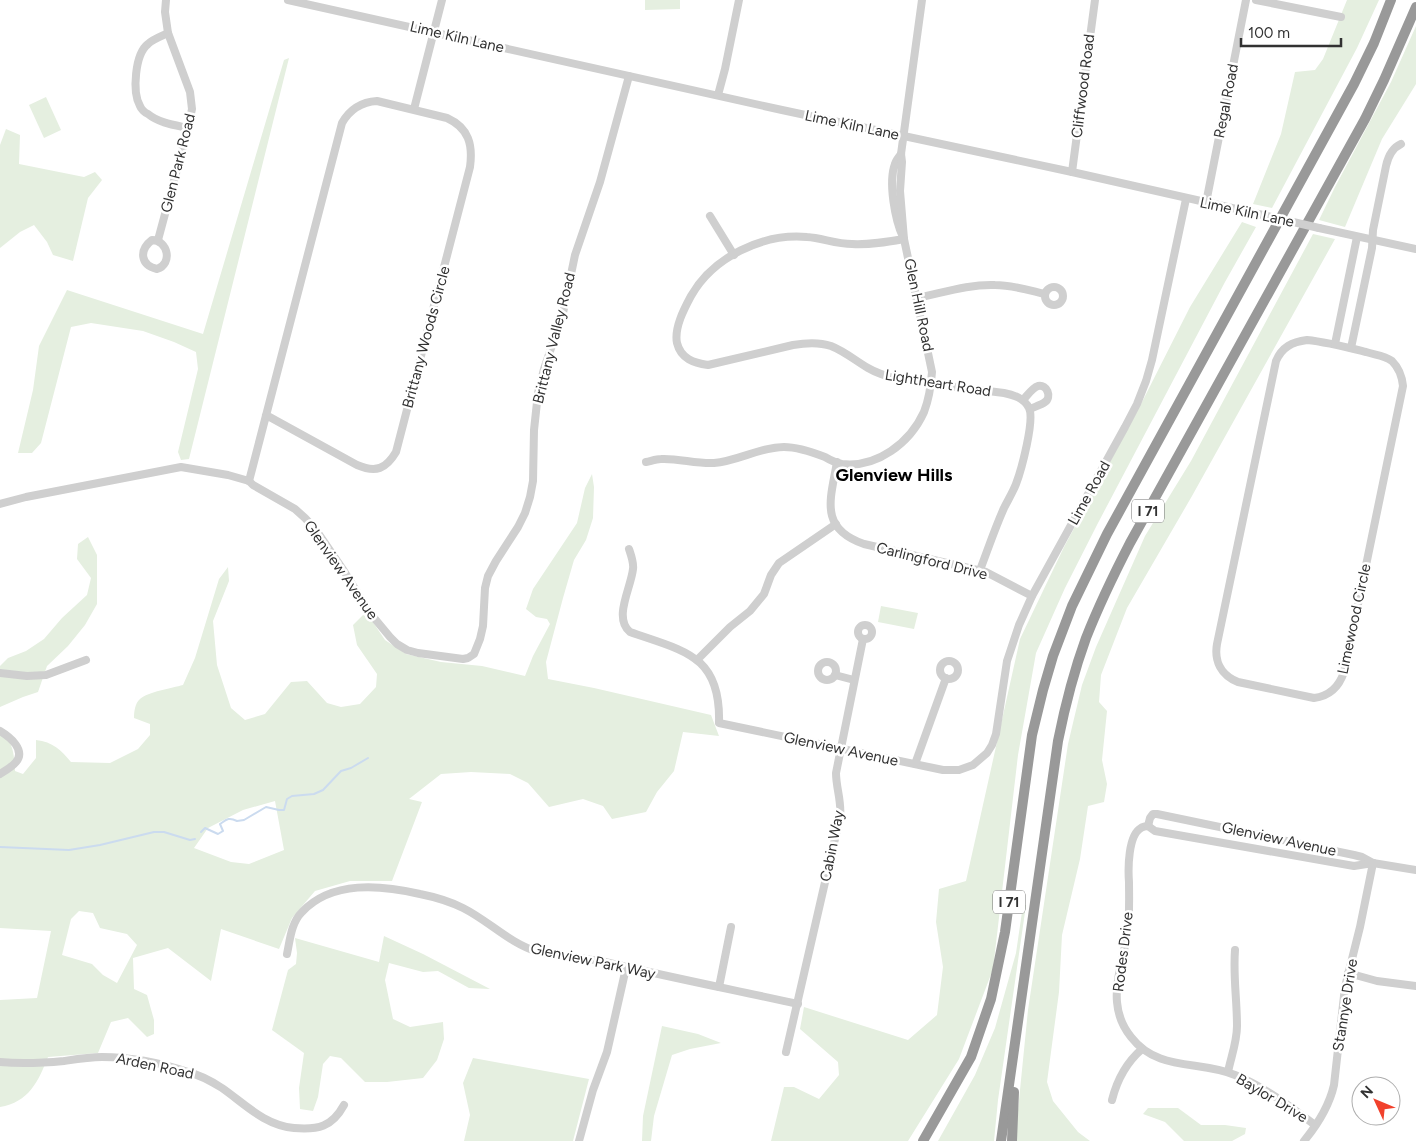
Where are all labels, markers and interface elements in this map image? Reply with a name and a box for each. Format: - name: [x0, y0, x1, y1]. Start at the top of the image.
- scale bar: [1241, 15, 1341, 47]
- street label: Lime Kiln Lane: [408, 17, 506, 57]
- text: 100 m: [1248, 24, 1290, 42]
- street label: Cliffwood Road: [1068, 33, 1098, 139]
- street label: Regal Road: [1210, 62, 1242, 140]
- street label: Lime Kiln Lane: [803, 106, 901, 144]
- street label: Glen Park Road: [157, 111, 199, 215]
- street label: Lime Kiln Lane: [1198, 193, 1296, 231]
- street label: Glen Hill Road: [900, 257, 938, 353]
- street label: Brittany Woods Circle: [398, 264, 454, 410]
- street label: Brittany Valley Road: [529, 270, 579, 406]
- street label: Lightheart Road: [884, 366, 992, 400]
- street label: Lime Road: [1064, 458, 1114, 528]
- district label: Glenview Hills: [836, 464, 953, 486]
- road number: I 71: [1132, 500, 1164, 522]
- street label: Glenview Avenue: [300, 517, 382, 623]
- street label: Carlingford Drive: [875, 538, 989, 584]
- street label: Limewood Circle: [1334, 562, 1374, 676]
- street label: Glenview Avenue: [782, 728, 900, 770]
- street label: Cabin Way: [816, 809, 848, 883]
- street label: Glenview Avenue: [1220, 818, 1338, 860]
- road number: I 71: [993, 890, 1025, 914]
- street label: Rodes Drive: [1109, 911, 1137, 993]
- street label: Glenview Park Way: [529, 939, 657, 983]
- street label: Stannye Drive: [1329, 957, 1361, 1053]
- street label: Arden Road: [115, 1049, 195, 1083]
- street label: Baylor Drive: [1233, 1070, 1311, 1126]
- north arrow: [1351, 1076, 1401, 1126]
- text: N: [1357, 1083, 1377, 1102]

